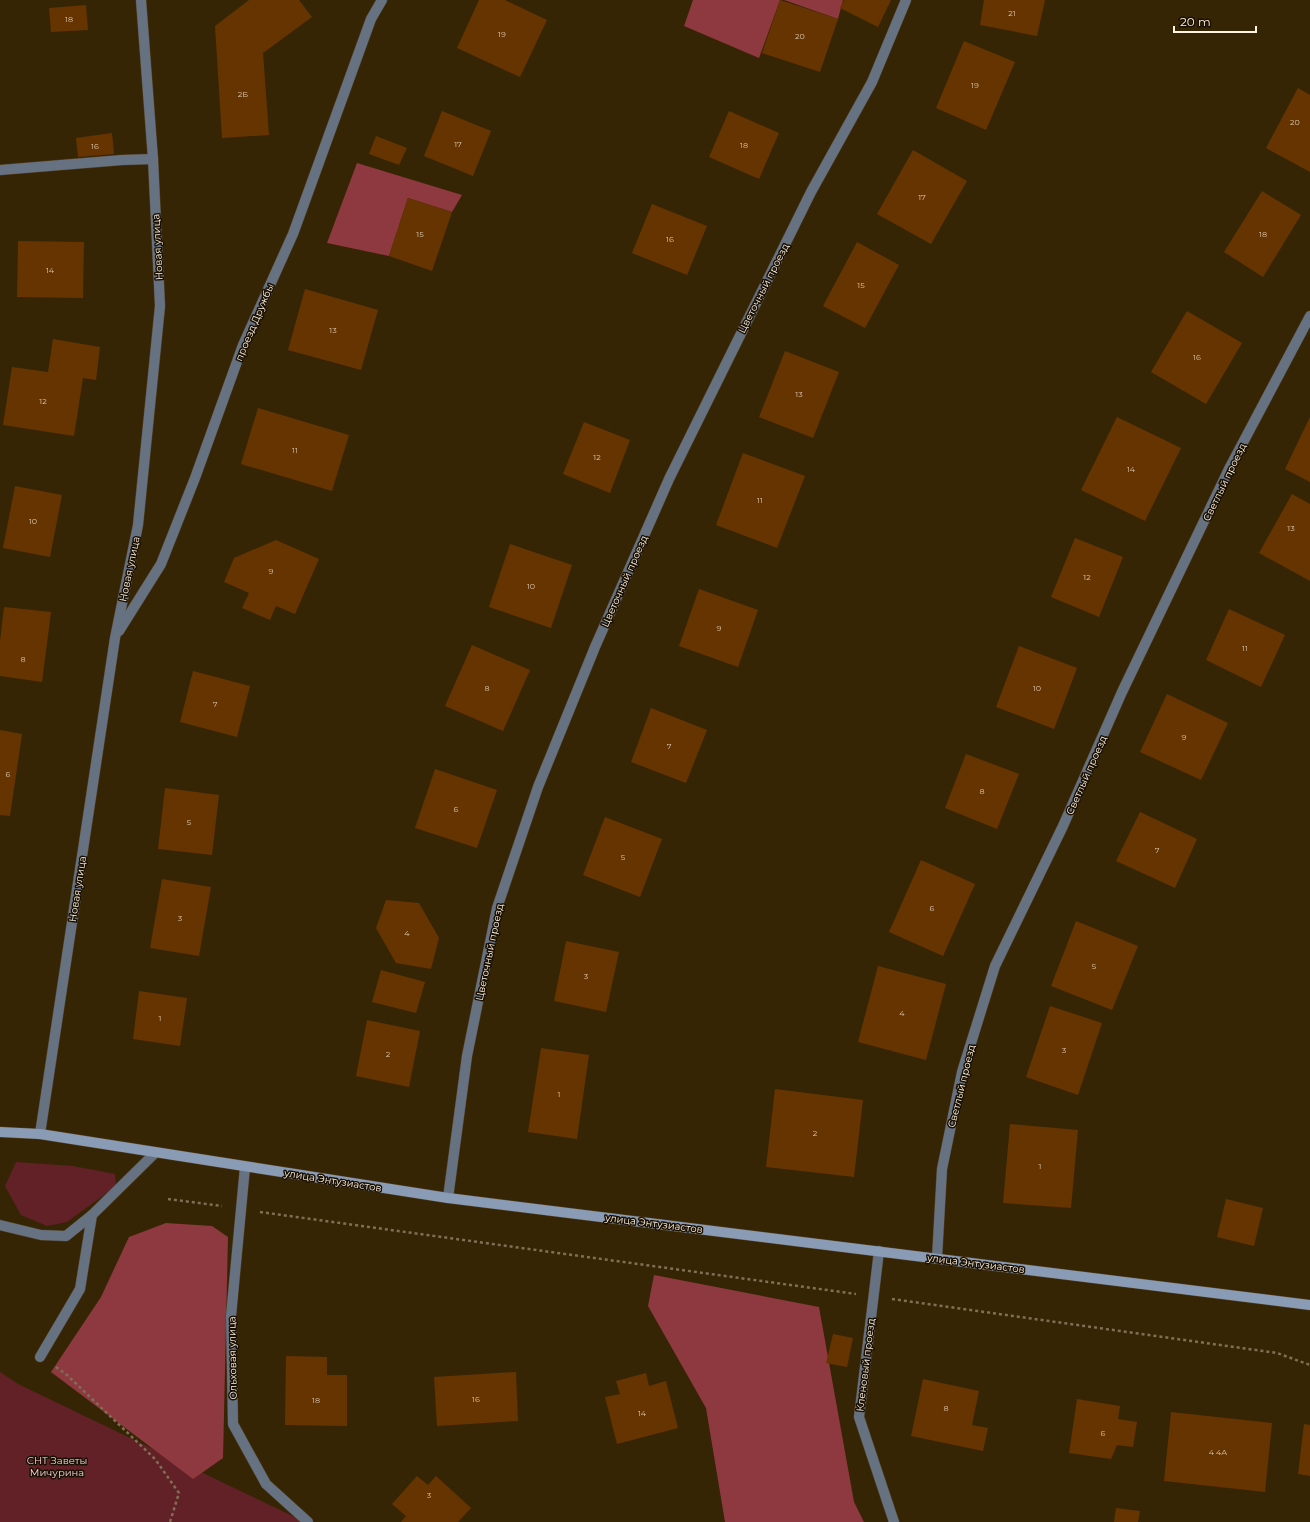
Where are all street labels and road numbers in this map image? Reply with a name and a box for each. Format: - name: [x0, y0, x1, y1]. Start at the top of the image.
- street label: Новая улица: [149, 213, 166, 280]
- street label: Цветочный проезд: [735, 241, 792, 335]
- street label: проезд Дружбы: [232, 281, 277, 363]
- street label: Светлый проезд: [1200, 441, 1249, 523]
- street label: Цветочный проезд: [598, 533, 651, 629]
- street label: Новая улица: [116, 535, 143, 603]
- street label: Светлый проезд: [1063, 733, 1110, 817]
- street label: Новая улица: [66, 855, 89, 923]
- street label: Цветочный проезд: [473, 902, 506, 1002]
- street label: Светлый проезд: [945, 1043, 978, 1129]
- street label: улица Энтузиастов: [282, 1166, 383, 1195]
- street label: улица Энтузиастов: [603, 1211, 704, 1236]
- street label: улица Энтузиастов: [925, 1251, 1026, 1276]
- street label: Ольховая улица: [225, 1316, 240, 1400]
- street label: Кленовый проезд: [853, 1317, 878, 1412]

